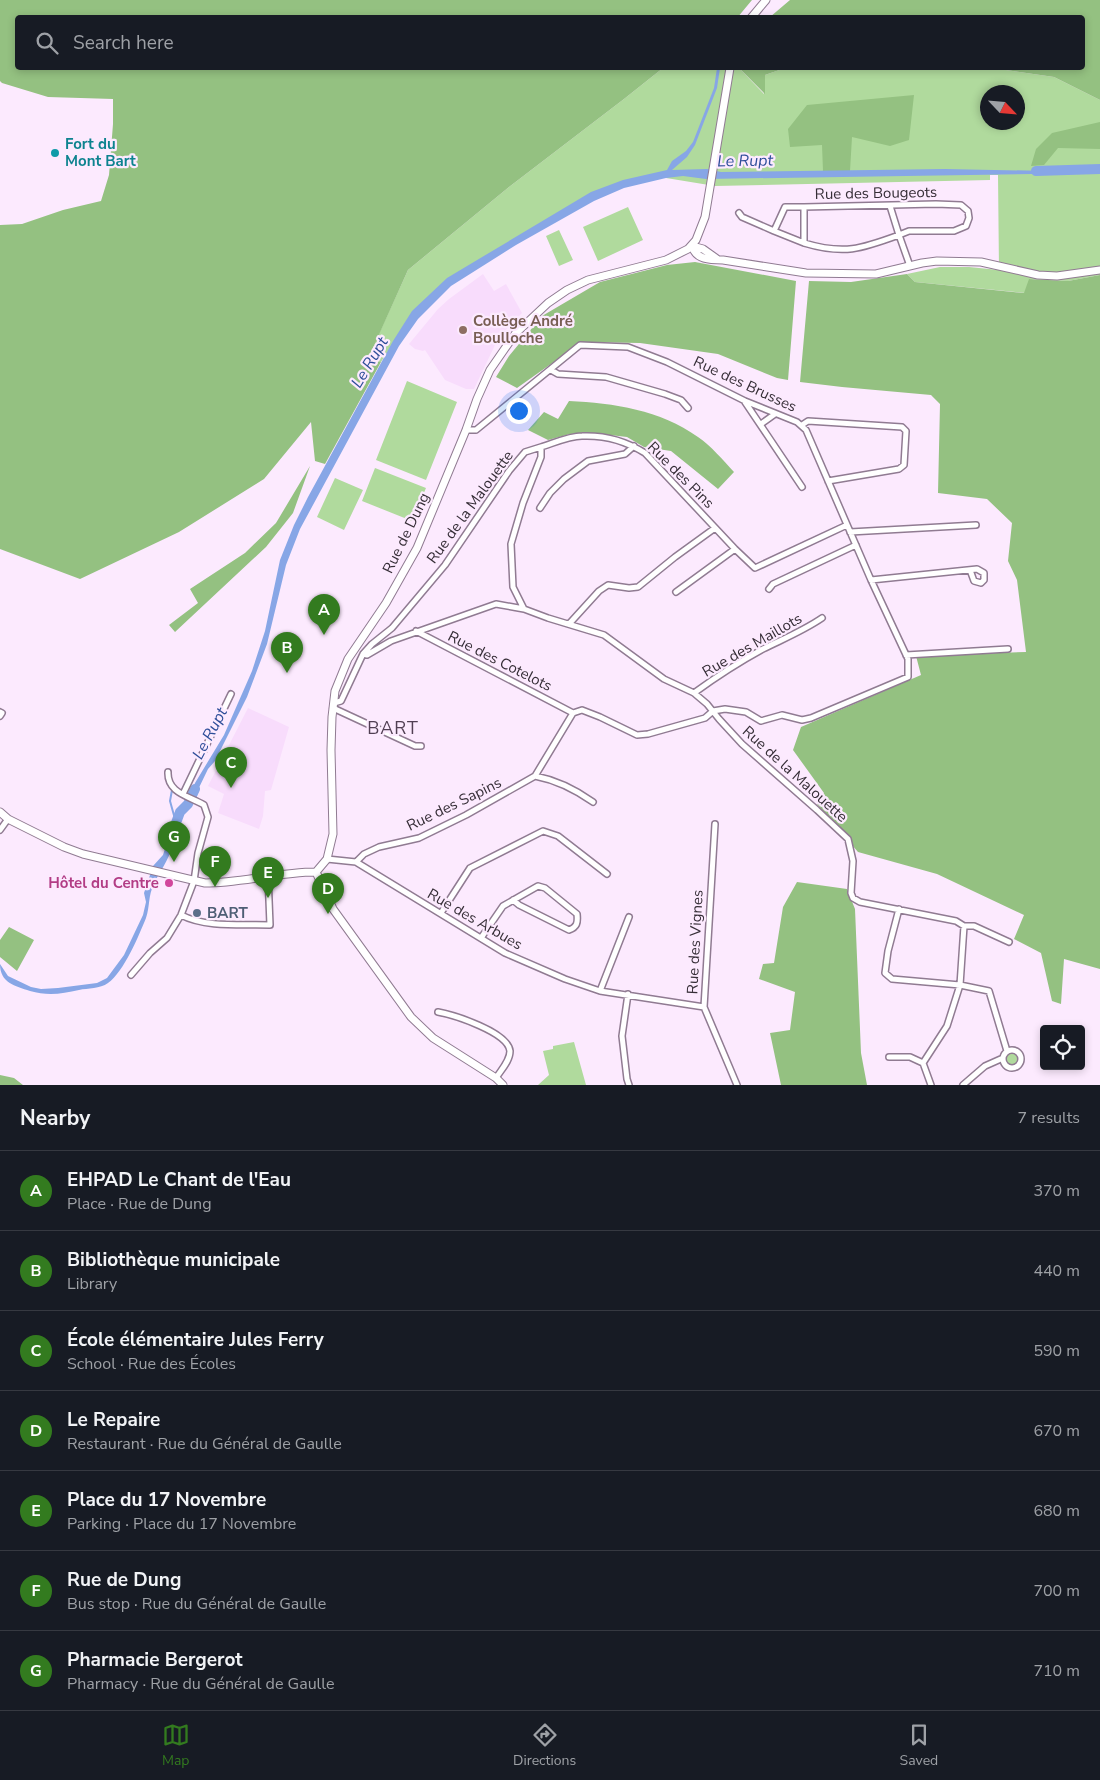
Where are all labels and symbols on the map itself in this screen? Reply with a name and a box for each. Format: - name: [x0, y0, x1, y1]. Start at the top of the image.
- north arrow: [980, 85, 1025, 130]
- place label: Fort du Mont Bart: [65, 134, 136, 171]
- marker: Fort du Mont Bart: [49, 147, 61, 159]
- water label: Le Rupt: [717, 150, 773, 172]
- street label: Rue des Bougeots: [815, 182, 937, 204]
- place label: Collège André Boulloche: [473, 311, 573, 348]
- marker: Collège André Boulloche: [457, 324, 469, 336]
- water label: Le Rupt: [346, 333, 394, 392]
- street label: Rue des Brusses: [690, 351, 800, 417]
- your location: [506, 398, 532, 424]
- street label: Rue des Pins: [643, 437, 719, 513]
- street label: Rue de la Malouette: [422, 446, 518, 568]
- street label: Rue de Dung: [378, 489, 434, 577]
- pin: A: [308, 594, 340, 635]
- street label: Rue des Maillots: [699, 608, 805, 682]
- street label: Rue des Cotelots: [445, 626, 555, 696]
- pin: B: [271, 632, 303, 673]
- water label: Le Rupt: [187, 703, 233, 763]
- district label: BART: [367, 716, 419, 740]
- street label: Rue de la Malouette: [738, 721, 852, 827]
- pin: C: [215, 747, 247, 788]
- street label: Rue des Sapins: [403, 772, 505, 836]
- pin: G: [158, 821, 190, 862]
- pin: F: [199, 846, 231, 887]
- pin: E: [252, 857, 284, 898]
- place label: Hôtel du Centre: [48, 873, 159, 893]
- pin: D: [312, 873, 344, 914]
- marker: Hôtel du Centre: [163, 877, 175, 889]
- street label: Rue des Arbues: [424, 884, 526, 954]
- street label: Rue des Vignes: [682, 889, 708, 995]
- place label: BART: [207, 903, 248, 923]
- marker: BART: [191, 907, 203, 919]

